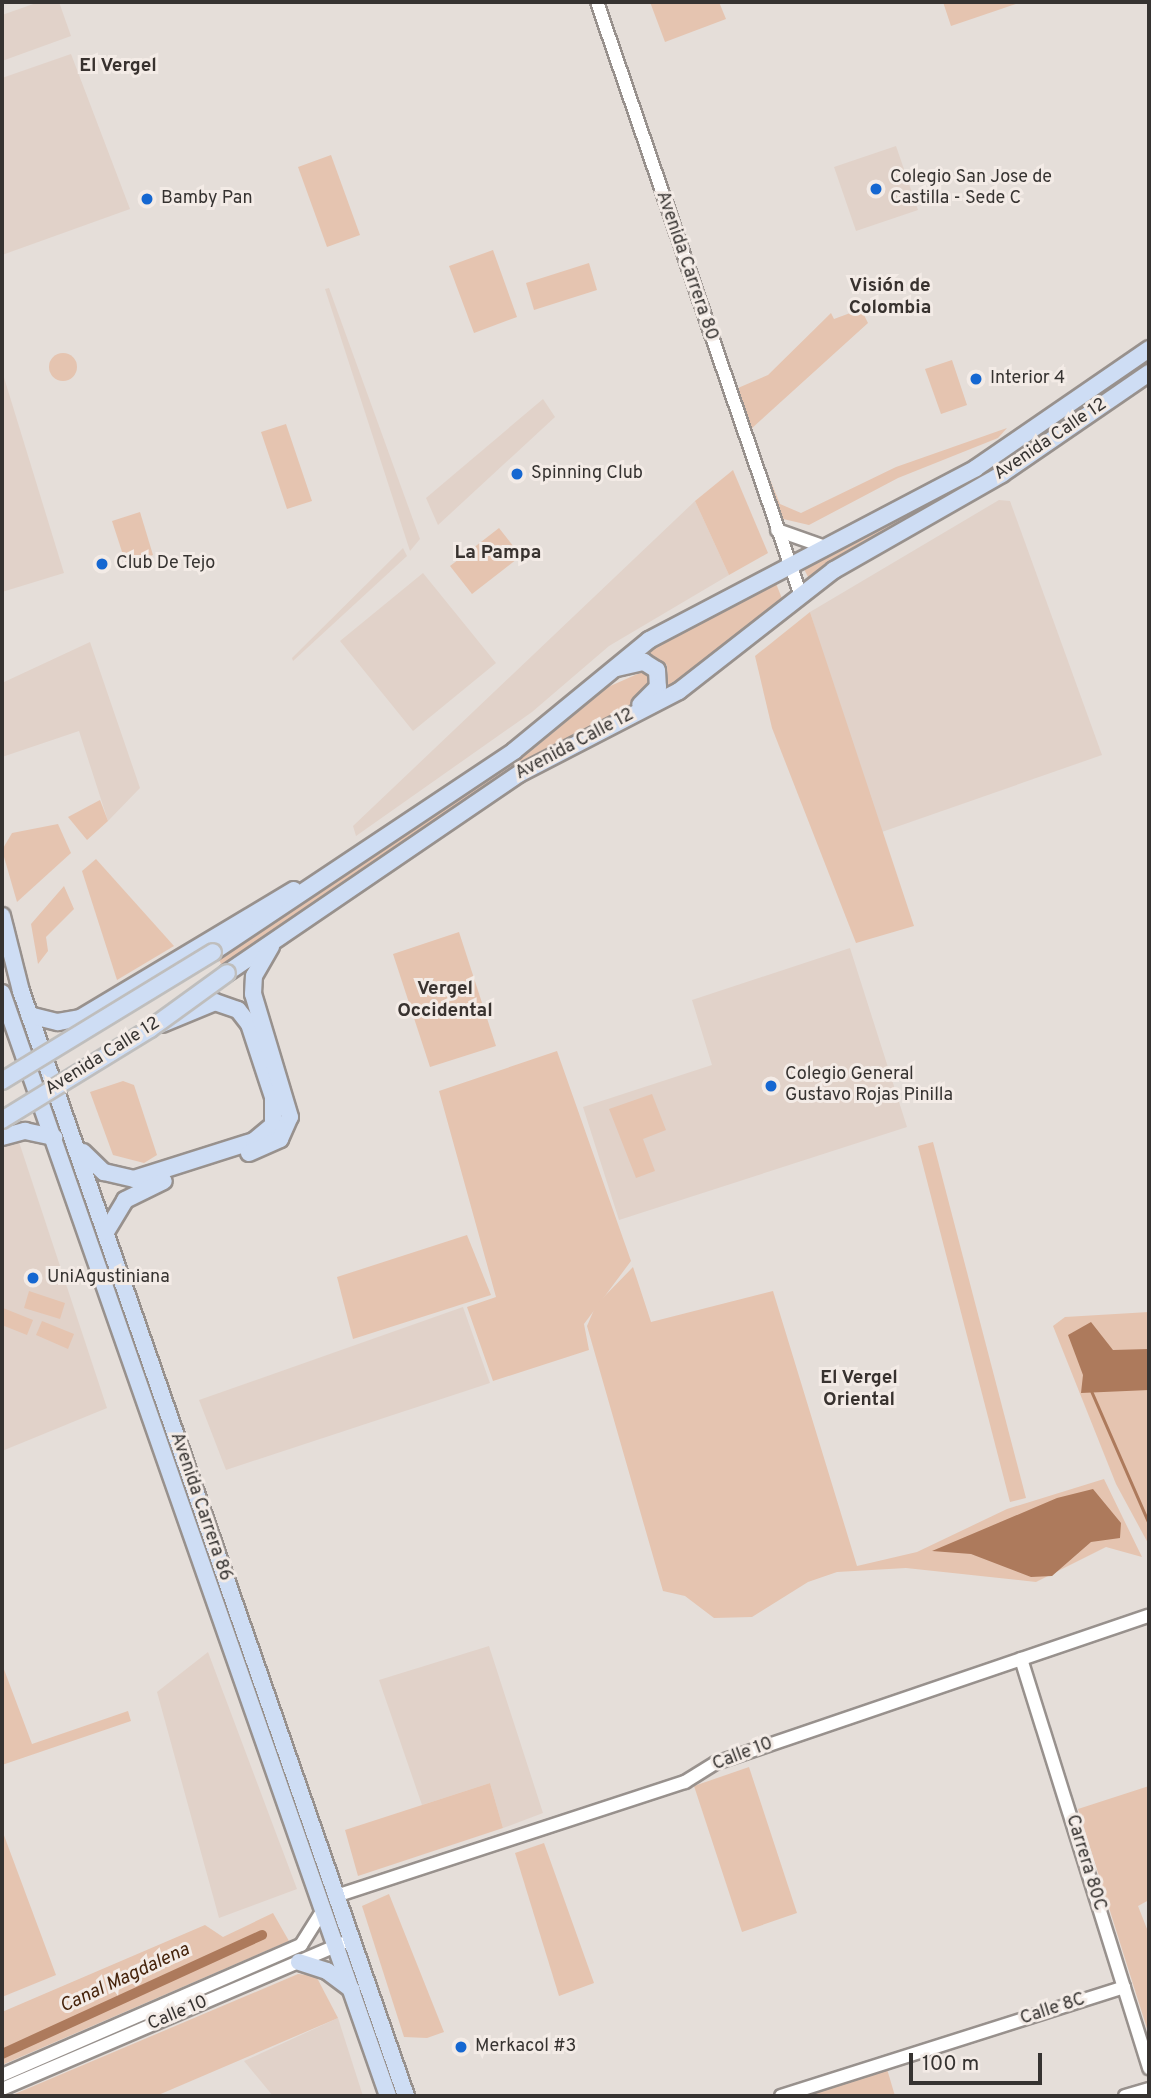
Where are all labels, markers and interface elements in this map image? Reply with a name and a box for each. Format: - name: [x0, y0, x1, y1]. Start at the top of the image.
- district label: El Vergel: [79, 56, 157, 78]
- place label: Colegio San Jose de Castilla - Sede C: [890, 168, 1052, 210]
- marker: Colegio San Jose de Castilla - Sede C: [868, 181, 884, 197]
- place label: Bamby Pan: [161, 188, 253, 210]
- street label: Avenida Carrera 80: [650, 189, 722, 343]
- marker: Bamby Pan: [139, 191, 155, 207]
- district label: Visión de Colombia: [849, 276, 931, 320]
- place label: Interior 4: [990, 368, 1065, 390]
- marker: Interior 4: [968, 371, 984, 387]
- street label: Avenida Calle 12: [991, 394, 1111, 486]
- place label: Spinning Club: [531, 463, 643, 485]
- marker: Spinning Club: [509, 466, 525, 482]
- district label: La Pampa: [455, 543, 541, 565]
- place label: Club De Tejo: [116, 553, 216, 575]
- marker: Club De Tejo: [94, 556, 110, 572]
- street label: Avenida Calle 12: [512, 705, 638, 785]
- district label: Vergel Occidental: [397, 979, 493, 1023]
- street label: Avenida Calle 12: [42, 1013, 164, 1101]
- place label: Colegio General Gustavo Rojas Pinilla: [785, 1065, 953, 1108]
- marker: Colegio General Gustavo Rojas Pinilla: [763, 1078, 779, 1094]
- place label: UniAgustiniana: [47, 1267, 170, 1289]
- marker: UniAgustiniana: [25, 1270, 41, 1286]
- district label: El Vergel Oriental: [820, 1368, 898, 1412]
- street label: Avenida Carrera 86: [164, 1430, 236, 1584]
- street label: Calle 10: [710, 1734, 776, 1776]
- street label: Carrera 80C: [1060, 1812, 1110, 1914]
- water label: Canal Magdalena: [57, 1939, 193, 2019]
- street label: Calle 8C: [1018, 1989, 1088, 2031]
- street label: Calle 10: [145, 1992, 211, 2036]
- place label: Merkacol #3: [475, 2036, 576, 2058]
- scale bar: [913, 2038, 1046, 2082]
- marker: Merkacol #3: [453, 2039, 469, 2055]
- text: 100 m: [922, 2051, 979, 2078]

